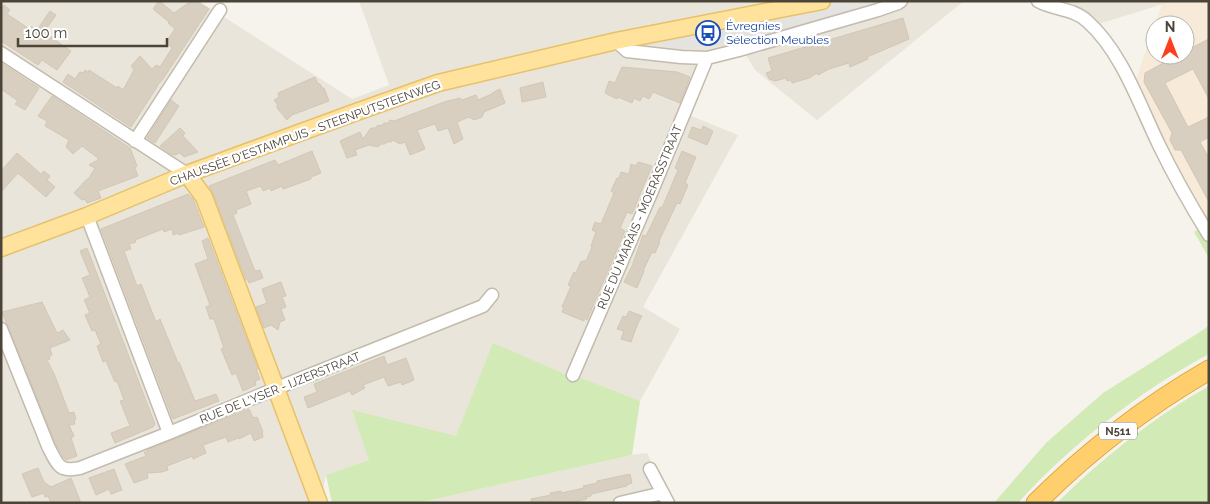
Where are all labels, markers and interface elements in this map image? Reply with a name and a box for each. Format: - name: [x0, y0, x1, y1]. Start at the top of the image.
- scale bar: [18, 15, 166, 47]
- north arrow: [1145, 15, 1195, 65]
- place label: Évregnies Sélection Meubles: [726, 19, 829, 47]
- text: N: [1165, 19, 1175, 35]
- bus stop icon: Évregnies Sélection Meubles: [695, 20, 721, 46]
- text: 100 m: [25, 24, 67, 42]
- street label: CHAUSSÉE D'ESTAIMPUIS - STEENPUTSTEENWEG: [168, 77, 442, 189]
- street label: RUE DU MARAIS - MOERASSTRAAT: [595, 122, 686, 311]
- street label: RUE DE L'YSER - IJZERSTRAAT: [198, 349, 363, 427]
- road number: N511: [1099, 422, 1137, 440]

